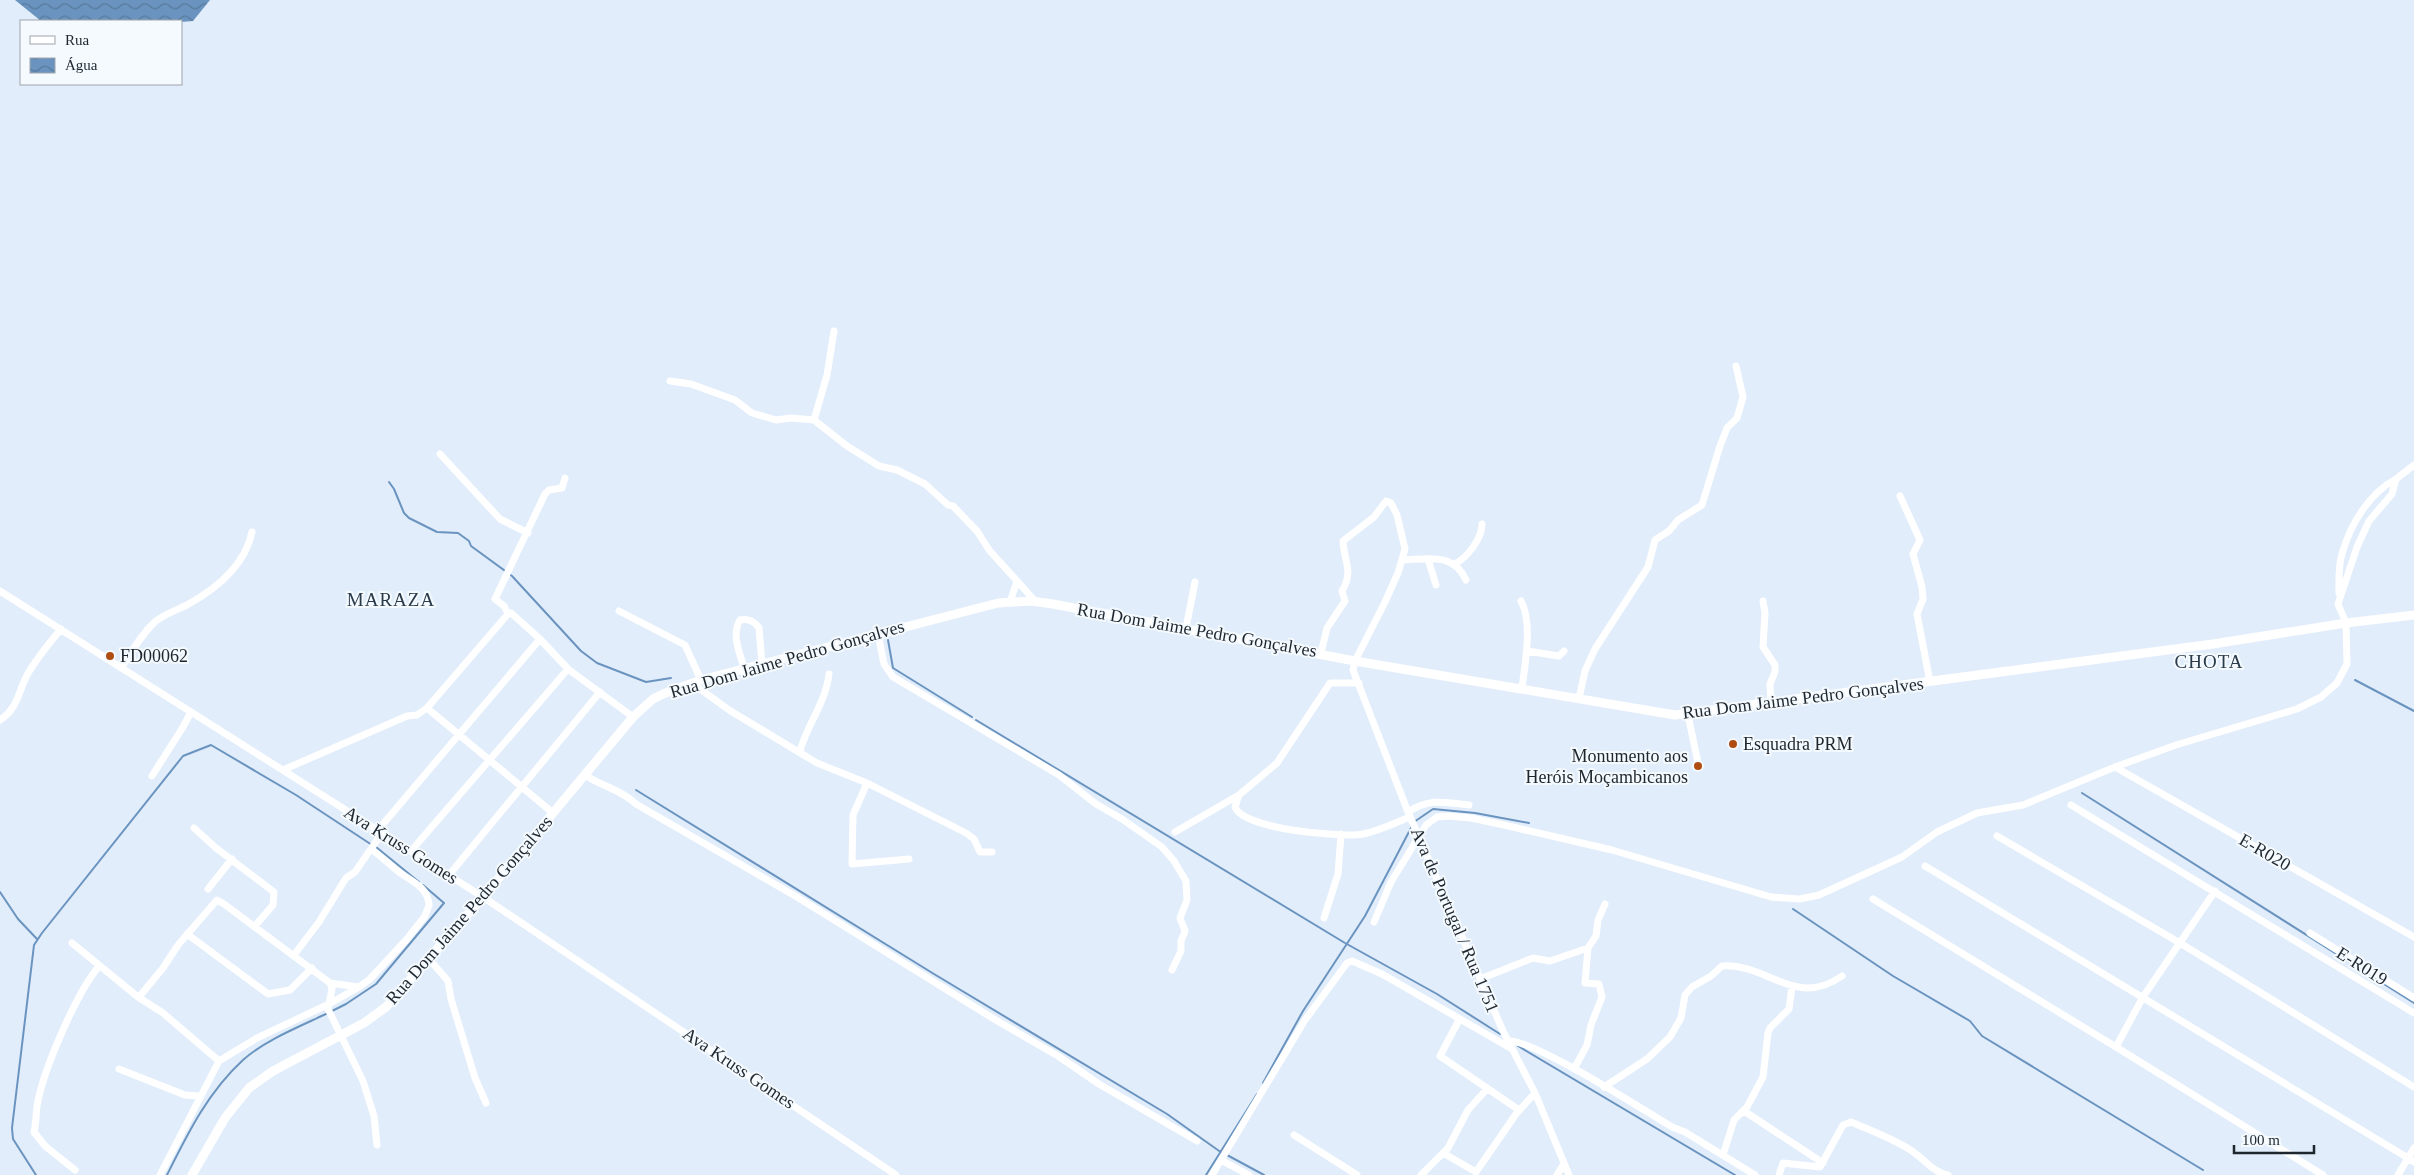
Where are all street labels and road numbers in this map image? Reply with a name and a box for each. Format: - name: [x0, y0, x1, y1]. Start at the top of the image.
- street label: Rua Dom Jaime Pedro Gonçalves: [1076, 599, 1318, 661]
- street label: Rua Dom Jaime Pedro Gonçalves: [667, 616, 907, 702]
- street label: Rua Dom Jaime Pedro Gonçalves: [1681, 673, 1925, 723]
- street label: Ava Kruss Gomes: [340, 802, 462, 888]
- street label: Rua Dom Jaime Pedro Gonçalves: [382, 812, 556, 1008]
- street label: Ava de Portugal / Rua 1751: [1407, 824, 1503, 1016]
- street label: E-R020: [2236, 829, 2294, 875]
- street label: E-R019: [2333, 943, 2391, 989]
- street label: Ava Kruss Gomes: [679, 1023, 799, 1113]

